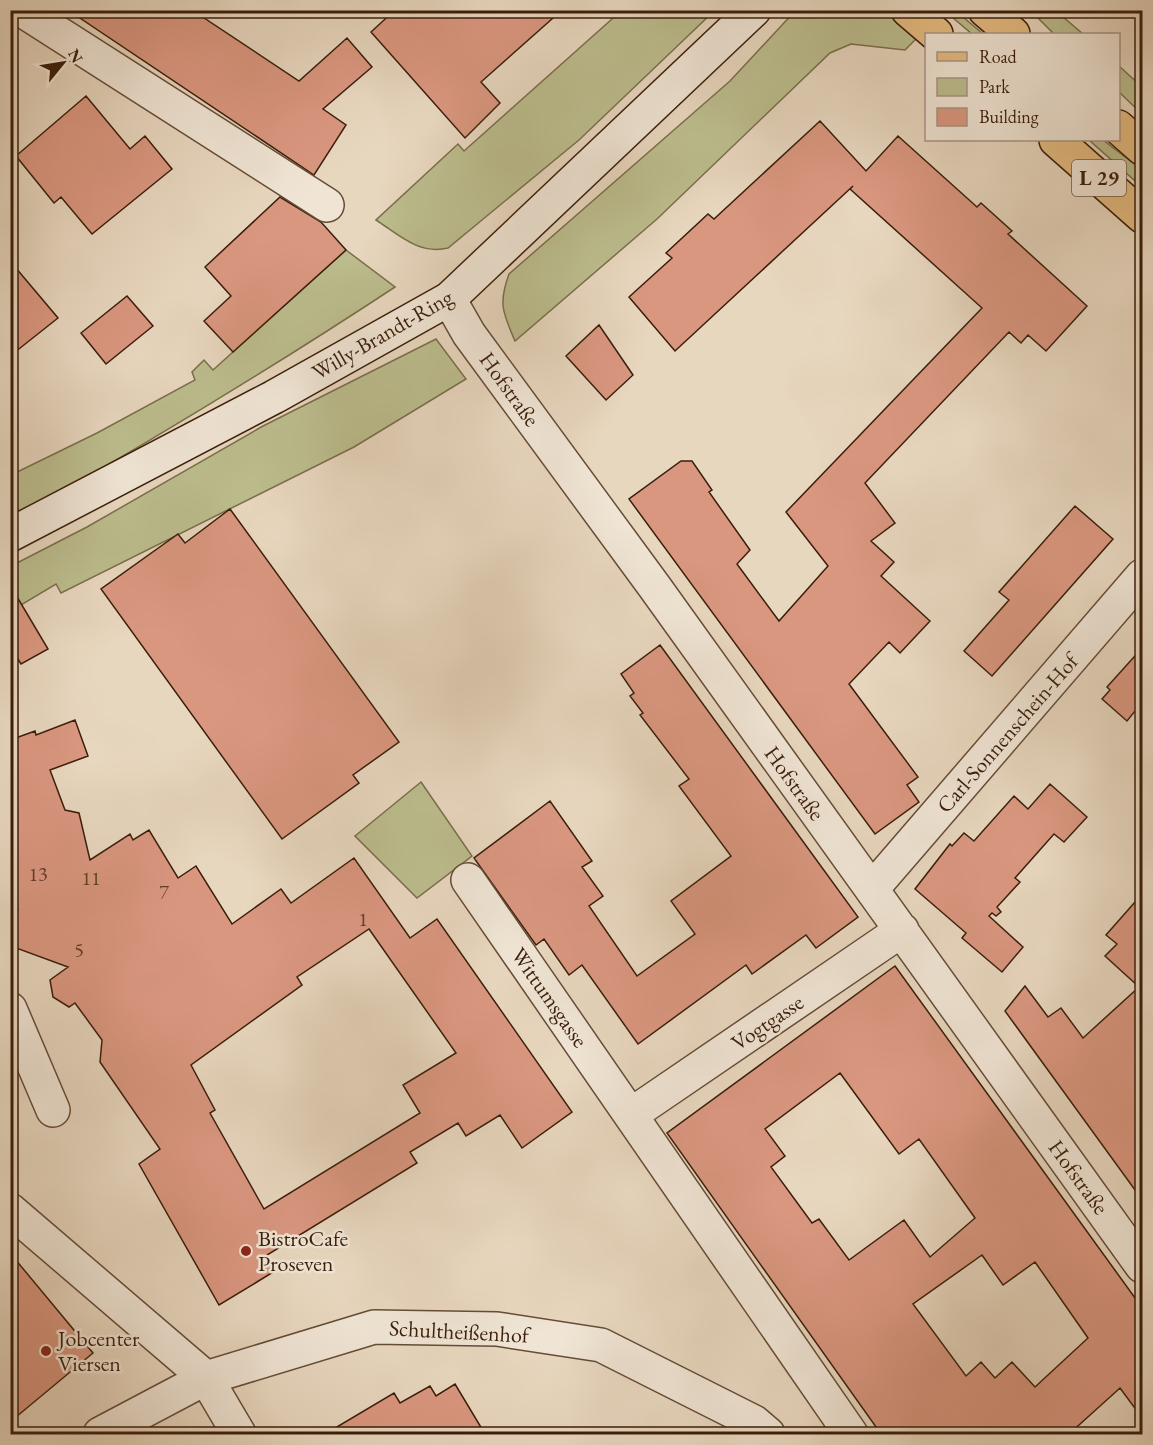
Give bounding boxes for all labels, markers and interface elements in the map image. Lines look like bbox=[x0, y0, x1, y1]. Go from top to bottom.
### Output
north arrow bbox=[33, 33, 93, 93]
legend bbox=[925, 33, 1120, 141]
text: N bbox=[63, 45, 88, 67]
text: Road bbox=[979, 45, 1018, 68]
text: Park bbox=[979, 75, 1010, 98]
text: Building bbox=[979, 105, 1039, 128]
road number: L 29 bbox=[1072, 160, 1126, 196]
street label: Willy-Brandt-Ring bbox=[306, 282, 458, 387]
street label: Hofstraße bbox=[473, 346, 547, 433]
street label: Carl-Sonnenschein-Hof bbox=[930, 645, 1087, 819]
street label: Hofstraße bbox=[758, 740, 832, 827]
house number: 13 bbox=[28, 861, 48, 887]
house number: 11 bbox=[81, 865, 101, 891]
house number: 7 bbox=[159, 879, 169, 905]
house number: 1 bbox=[358, 906, 368, 932]
house number: 5 bbox=[74, 937, 84, 963]
street label: Wittumsgasse bbox=[504, 942, 595, 1053]
street label: Vogtgasse bbox=[726, 987, 809, 1057]
street label: Hofstraße bbox=[1042, 1134, 1116, 1221]
place label: BistroCafe Proseven bbox=[258, 1224, 348, 1278]
marker: BistroCafe Proseven bbox=[239, 1244, 253, 1258]
street label: Schultheißenhof bbox=[388, 1313, 533, 1350]
place label: Jobcenter Viersen bbox=[56, 1324, 140, 1378]
marker: Jobcenter Viersen bbox=[39, 1344, 53, 1358]

